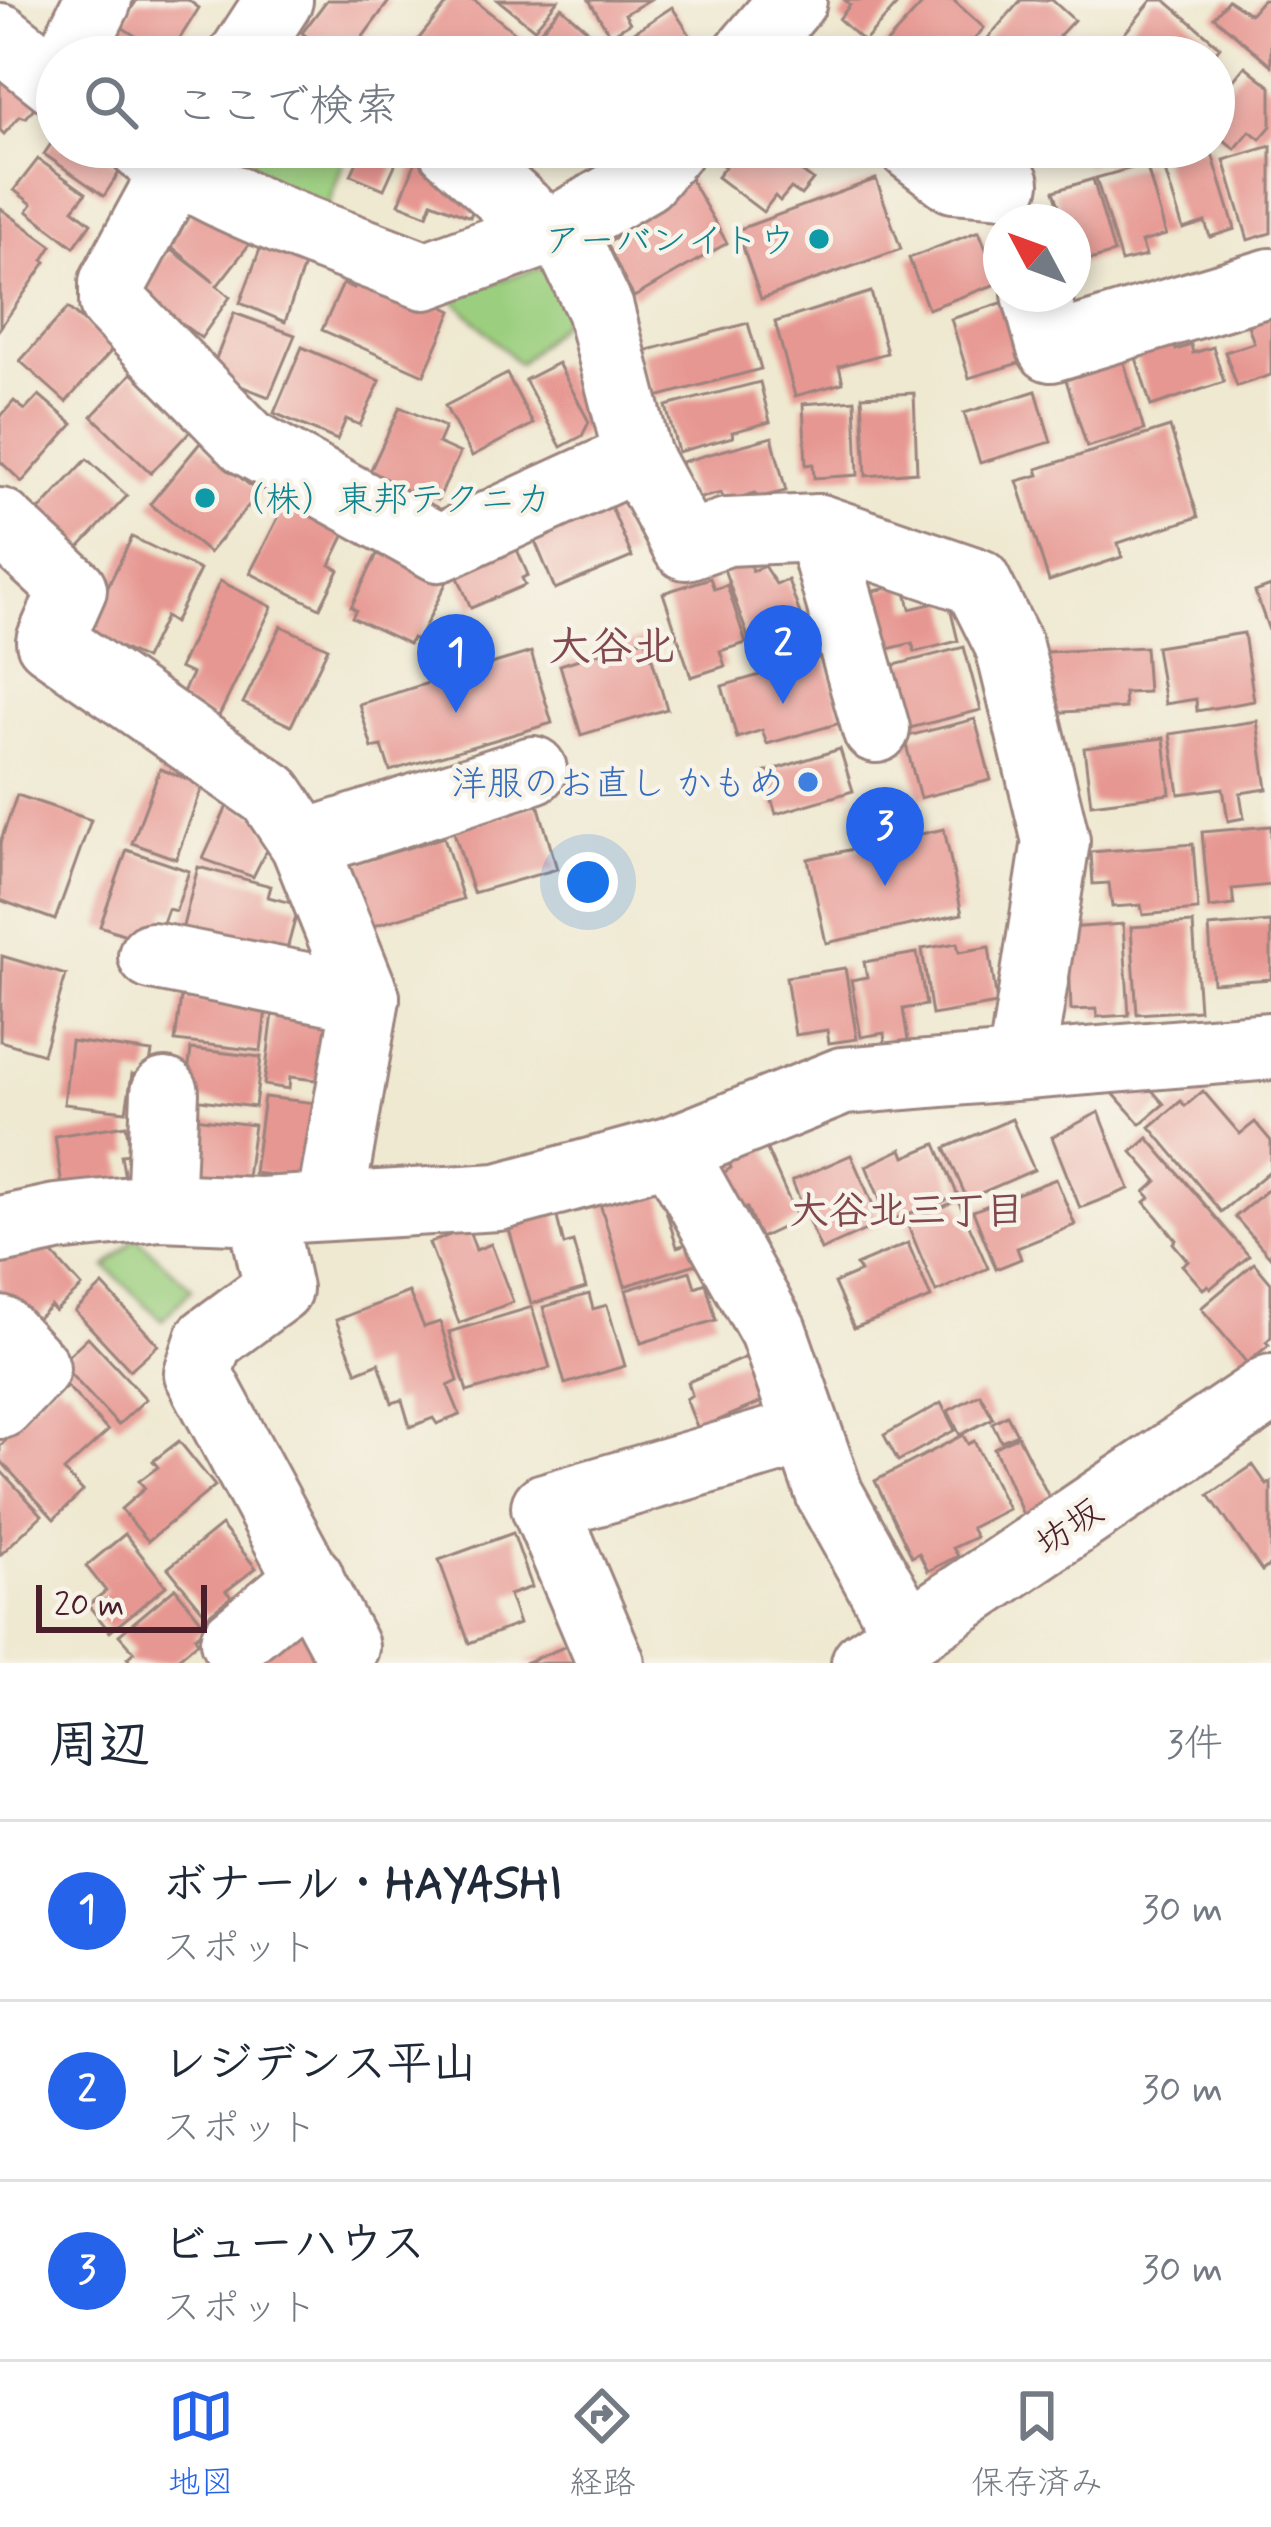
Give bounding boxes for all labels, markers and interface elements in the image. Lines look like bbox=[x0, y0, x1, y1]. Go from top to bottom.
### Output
search box bbox=[36, 36, 1235, 168]
icon: search bbox=[78, 69, 144, 135]
text: ここで検索 bbox=[174, 78, 399, 137]
north arrow bbox=[983, 204, 1091, 312]
place label: アーバンイトウ bbox=[544, 219, 795, 266]
marker: アーバンイトウ bbox=[806, 226, 832, 252]
place label: （株）東邦テクニカ bbox=[229, 478, 552, 525]
marker: （株）東邦テクニカ bbox=[192, 485, 218, 511]
pin: 2 bbox=[744, 605, 822, 704]
pin: 1 bbox=[417, 614, 495, 713]
district label: 大谷北 bbox=[549, 621, 675, 676]
place label: 洋服のお直し かもめ bbox=[451, 762, 784, 809]
marker: 洋服のお直し かもめ bbox=[795, 769, 821, 795]
pin: 3 bbox=[846, 787, 924, 886]
your location bbox=[558, 852, 618, 912]
district label: 大谷北三丁目 bbox=[790, 1187, 1024, 1238]
street label: 坊坂 bbox=[1027, 1489, 1113, 1569]
scale bar bbox=[36, 1579, 207, 1632]
text: 20 m bbox=[54, 1584, 124, 1628]
text: 周辺 bbox=[48, 1714, 150, 1780]
text: 3件 bbox=[1166, 1720, 1223, 1771]
text: ボナール・HAYASHI bbox=[162, 1856, 562, 1915]
text: 1 bbox=[78, 1885, 96, 1936]
text: 30 m bbox=[1141, 1885, 1223, 1936]
text: スポット bbox=[162, 1924, 318, 1975]
text: レジデンス平山 bbox=[162, 2036, 477, 2095]
text: 2 bbox=[77, 2065, 97, 2116]
text: 30 m bbox=[1141, 2065, 1223, 2116]
text: スポット bbox=[162, 2104, 318, 2155]
text: ビューハウス bbox=[162, 2216, 426, 2275]
text: 3 bbox=[78, 2245, 96, 2296]
text: 30 m bbox=[1141, 2245, 1223, 2296]
text: スポット bbox=[162, 2284, 318, 2335]
tab: 地図 bbox=[168, 2383, 234, 2506]
tab: 経路 bbox=[569, 2383, 635, 2506]
tab: 保存済み bbox=[971, 2383, 1103, 2506]

